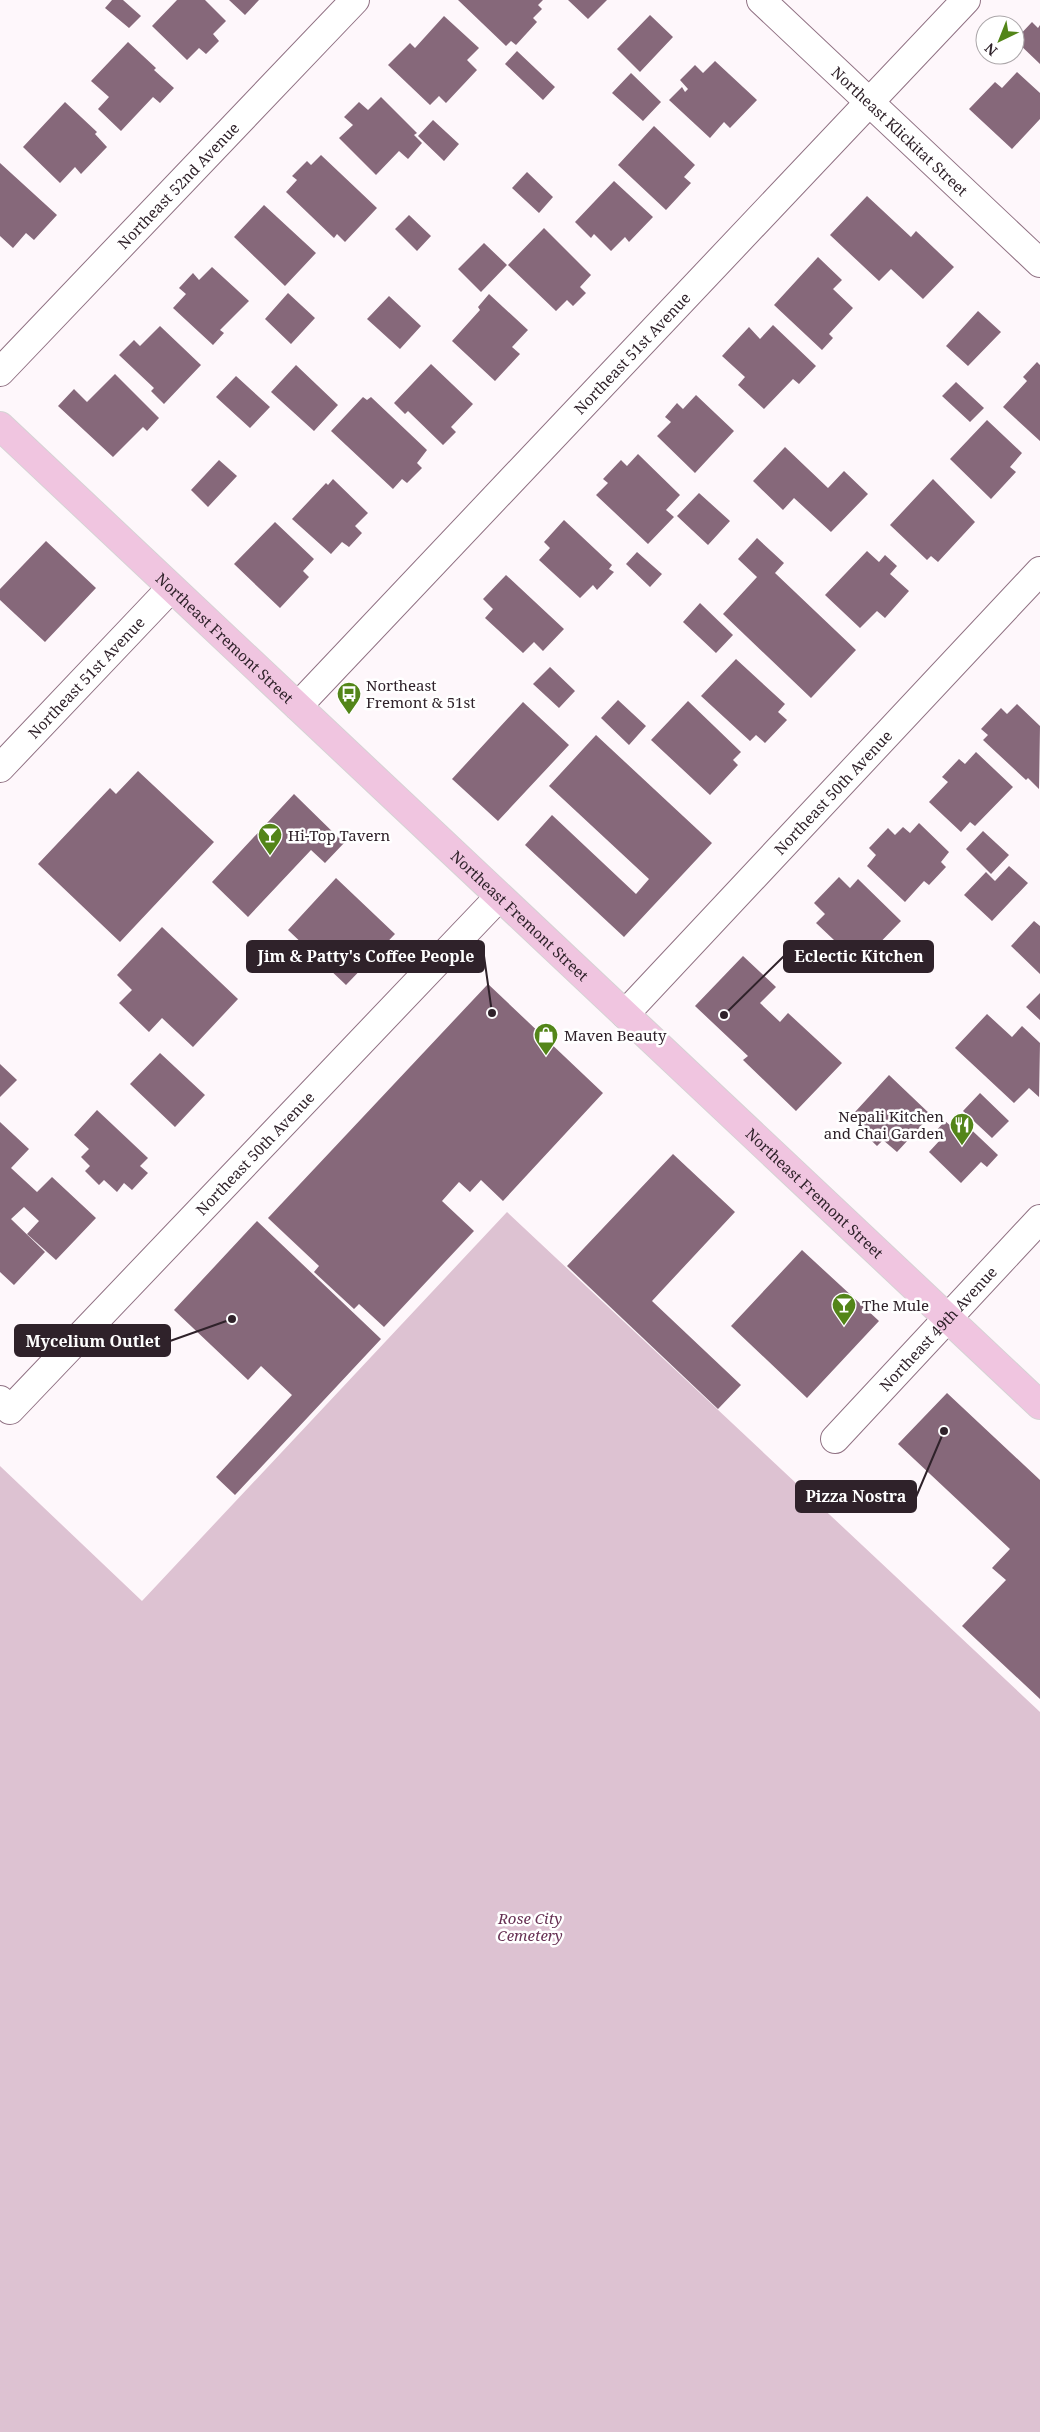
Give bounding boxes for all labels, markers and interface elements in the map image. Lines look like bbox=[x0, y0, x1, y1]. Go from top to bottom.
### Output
north arrow bbox=[975, 15, 1025, 65]
text: N bbox=[980, 39, 1001, 61]
street label: Northeast Klickitat Street bbox=[828, 62, 972, 200]
street label: Northeast 52nd Avenue bbox=[113, 118, 243, 253]
street label: Northeast 51st Avenue bbox=[569, 288, 695, 418]
street label: Northeast Fremont Street bbox=[152, 568, 298, 707]
street label: Northeast 51st Avenue bbox=[23, 612, 149, 743]
place label: Northeast Fremont & 51st bbox=[366, 675, 475, 712]
bus stop icon: Northeast Fremont & 51st bbox=[336, 681, 362, 715]
street label: Northeast 50th Avenue bbox=[770, 726, 896, 859]
bar icon: Hi-Top Tavern bbox=[257, 822, 283, 856]
place label: Hi-Top Tavern bbox=[288, 825, 391, 845]
street label: Northeast Fremont Street bbox=[447, 846, 593, 985]
callout: Jim & Patty's Coffee People bbox=[247, 941, 484, 972]
callout: Eclectic Kitchen bbox=[784, 941, 933, 972]
text: Jim & Patty's Coffee People bbox=[257, 945, 474, 967]
text: Eclectic Kitchen bbox=[794, 945, 924, 967]
shop icon: Maven Beauty bbox=[533, 1022, 559, 1056]
place label: Maven Beauty bbox=[564, 1025, 667, 1045]
street label: Northeast 50th Avenue bbox=[191, 1087, 319, 1219]
place label: Nepali Kitchen and Chai Garden bbox=[824, 1106, 944, 1143]
restaurant icon: Nepali Kitchen and Chai Garden bbox=[949, 1112, 975, 1146]
street label: Northeast Fremont Street bbox=[742, 1123, 888, 1263]
street label: Northeast 49th Avenue bbox=[875, 1262, 1001, 1395]
bar icon: The Mule bbox=[831, 1292, 857, 1326]
place label: The Mule bbox=[862, 1295, 929, 1315]
callout: Mycelium Outlet bbox=[15, 1325, 170, 1356]
text: Mycelium Outlet bbox=[26, 1330, 161, 1352]
callout: Pizza Nostra bbox=[796, 1481, 916, 1512]
text: Pizza Nostra bbox=[806, 1485, 907, 1507]
park label: Rose City Cemetery bbox=[497, 1908, 563, 1945]

